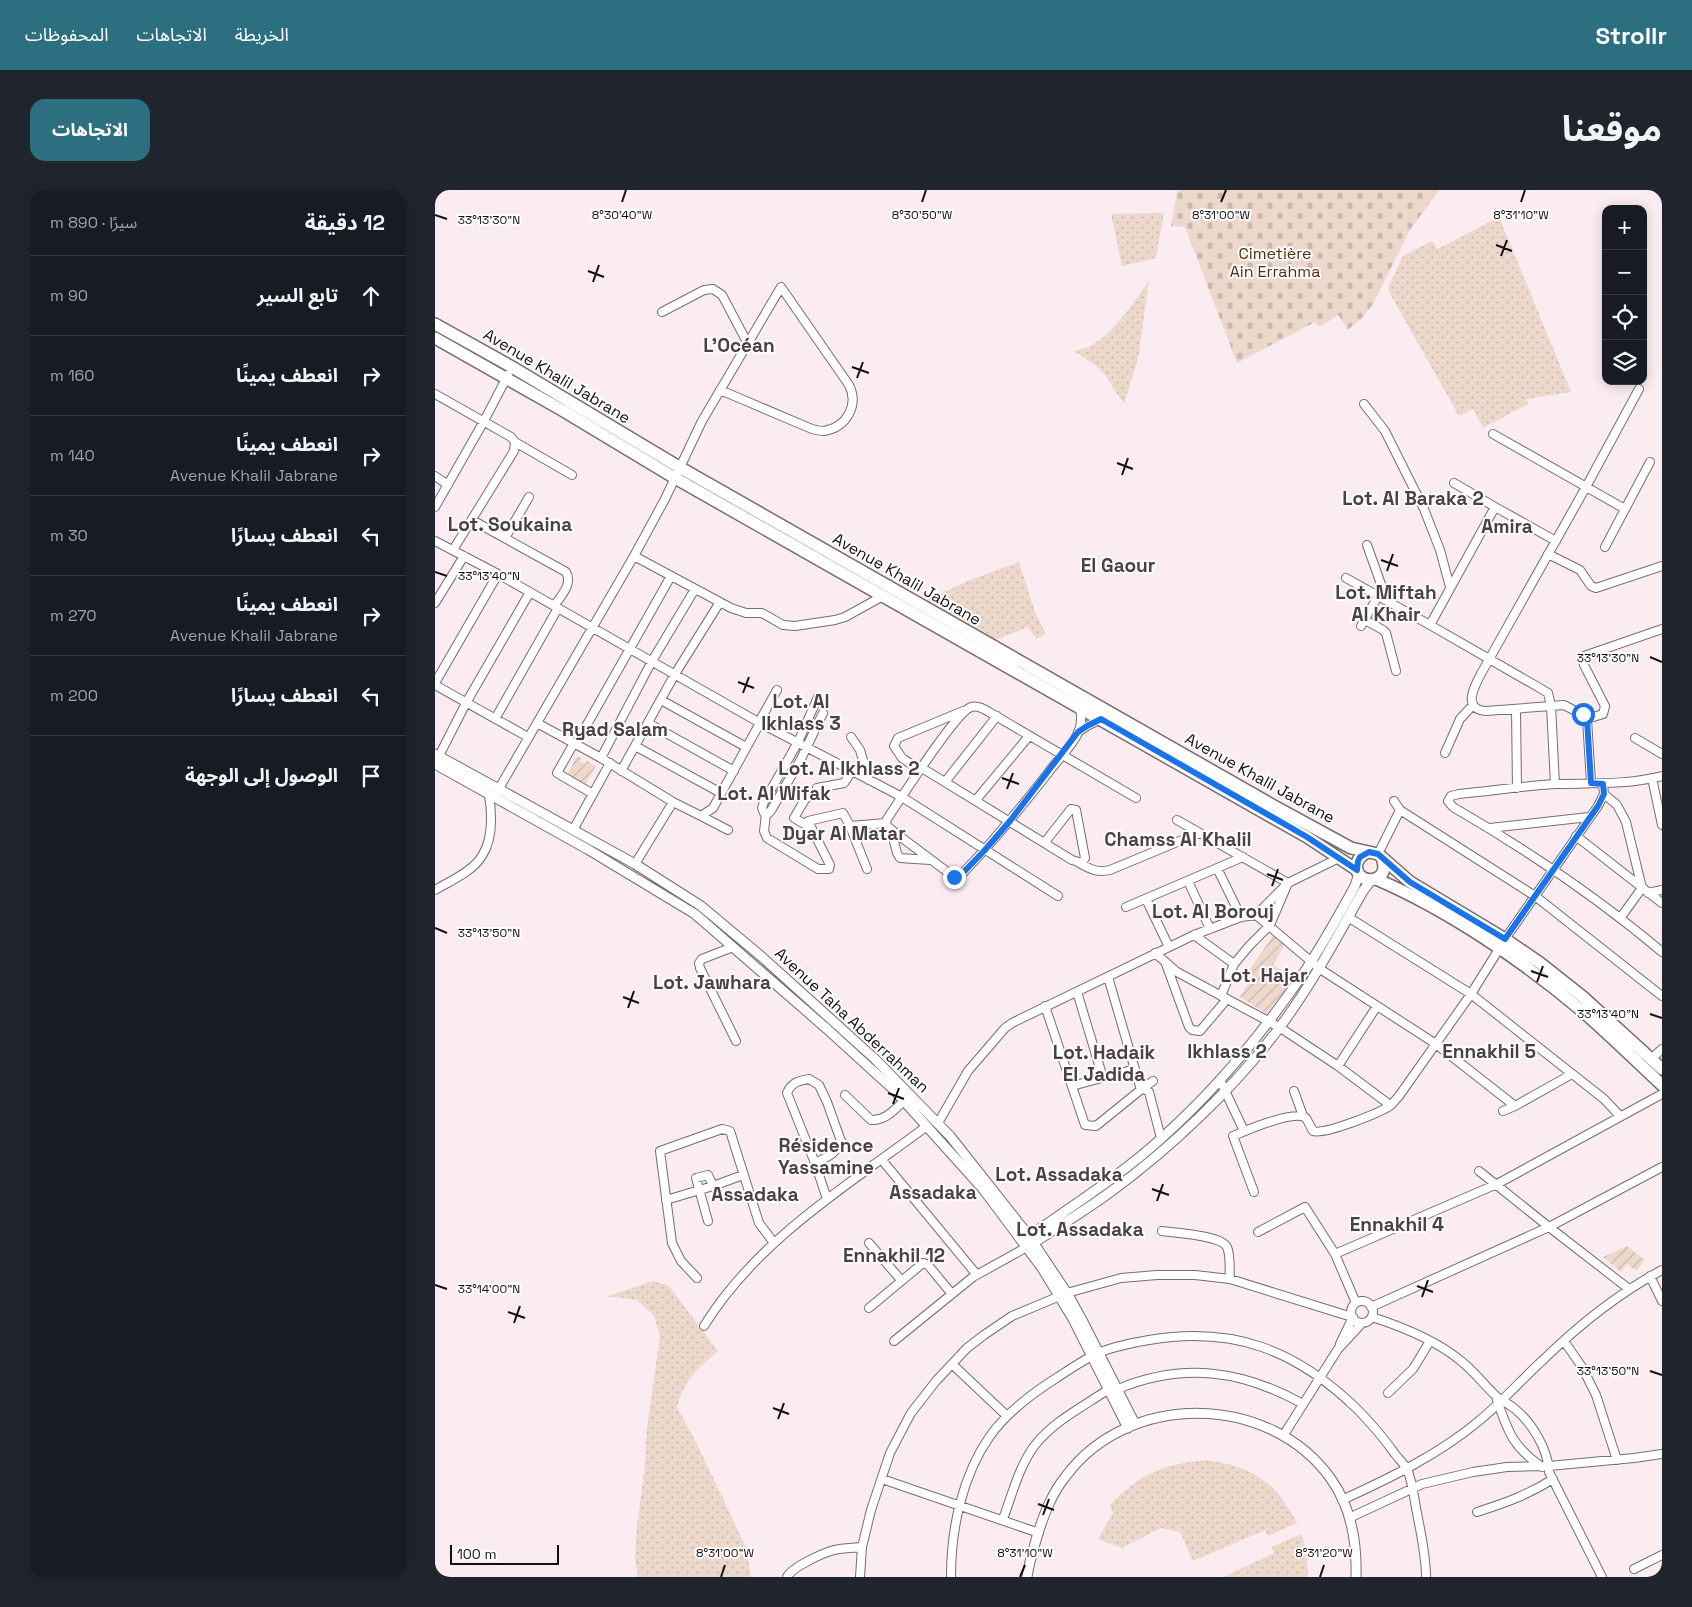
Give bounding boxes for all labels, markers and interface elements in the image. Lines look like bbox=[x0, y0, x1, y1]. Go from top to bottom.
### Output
text: Strollr bbox=[1595, 20, 1667, 51]
text: المحفوظات bbox=[25, 23, 109, 46]
text: الاتجاهات bbox=[137, 23, 207, 46]
text: الخريطة bbox=[235, 23, 289, 46]
button: الاتجاهات bbox=[30, 99, 150, 161]
text: موقعنا bbox=[1562, 107, 1662, 151]
map controls bbox=[1602, 205, 1647, 385]
button: + bbox=[1602, 205, 1647, 250]
text: 8°30'40"W bbox=[592, 207, 653, 223]
text: 8°30'50"W bbox=[892, 207, 953, 223]
text: 8°31'00"W bbox=[1192, 207, 1251, 223]
text: 8°31'10"W bbox=[1493, 207, 1549, 223]
text: 12 دقيقة bbox=[305, 209, 385, 236]
text: سيرًا · 890 m bbox=[50, 212, 137, 233]
text: 33°13'30"N bbox=[458, 212, 520, 228]
park label: Cimetière Ain Errahma bbox=[1230, 243, 1320, 282]
button: − bbox=[1602, 250, 1647, 295]
icon: ahead bbox=[357, 282, 385, 310]
text: تابع السير bbox=[257, 283, 338, 308]
text: 90 m bbox=[50, 285, 88, 306]
button: locate bbox=[1602, 295, 1647, 340]
street label: Avenue Khalil Jabrane bbox=[480, 324, 634, 428]
district label: L'Océan bbox=[703, 333, 775, 358]
button: layers bbox=[1602, 340, 1647, 385]
icon: right bbox=[357, 362, 385, 390]
text: انعطف يمينًا bbox=[236, 363, 338, 388]
text: 160 m bbox=[50, 365, 95, 386]
text: انعطف يمينًا bbox=[236, 432, 338, 457]
icon: right bbox=[357, 442, 385, 470]
text: 140 m bbox=[50, 445, 95, 466]
text: Avenue Khalil Jabrane bbox=[170, 465, 338, 486]
district label: Lot. Al Baraka 2 bbox=[1342, 486, 1484, 511]
district label: Lot. Soukaina bbox=[448, 512, 572, 537]
district label: Amira bbox=[1481, 514, 1533, 539]
icon: left bbox=[357, 522, 385, 550]
text: انعطف يسارًا bbox=[231, 523, 338, 548]
text: 30 m bbox=[50, 525, 88, 546]
street label: Avenue Khalil Jabrane bbox=[829, 528, 985, 630]
district label: El Gaour bbox=[1081, 553, 1155, 578]
text: 33°13'40"N bbox=[458, 568, 520, 584]
district label: Lot. Miftah Al Khair bbox=[1335, 580, 1437, 627]
text: انعطف يمينًا bbox=[236, 592, 338, 617]
icon: right bbox=[357, 602, 385, 630]
text: 270 m bbox=[50, 605, 97, 626]
text: Avenue Khalil Jabrane bbox=[170, 625, 338, 646]
text: 33°13'30"N bbox=[1577, 650, 1639, 666]
icon: left bbox=[357, 682, 385, 710]
text: انعطف يسارًا bbox=[231, 683, 338, 708]
text: 200 m bbox=[50, 685, 98, 706]
district label: Lot. Al Ikhlass 3 bbox=[761, 689, 841, 736]
route start bbox=[1572, 703, 1595, 726]
district label: Ryad Salam bbox=[562, 717, 668, 742]
street label: Avenue Khalil Jabrane bbox=[1181, 728, 1339, 828]
district label: Lot. Al Ikhlass 2 bbox=[778, 756, 920, 781]
icon: arrive bbox=[357, 762, 385, 790]
text: الوصول إلى الوجهة bbox=[185, 763, 338, 788]
district label: Lot. Al Wifak bbox=[717, 781, 831, 806]
district label: Dyar Al Matar bbox=[782, 821, 906, 846]
district label: Chamss Al Khalil bbox=[1104, 827, 1252, 852]
route end bbox=[943, 866, 966, 889]
district label: Lot. Al Borouj bbox=[1152, 899, 1274, 924]
text: 33°13'50"N bbox=[458, 925, 520, 941]
street label: Avenue Taha Abderrahman bbox=[770, 943, 934, 1097]
district label: Lot. Hajar bbox=[1220, 963, 1308, 988]
district label: Lot. Jawhara bbox=[653, 970, 771, 995]
text: 33°13'40"N bbox=[1577, 1006, 1639, 1022]
district label: Ikhlass 2 bbox=[1187, 1039, 1267, 1064]
district label: Ennakhil 5 bbox=[1442, 1039, 1536, 1064]
district label: Lot. Hadaik El Jadida bbox=[1053, 1040, 1155, 1087]
district label: Résidence Yassamine bbox=[778, 1133, 874, 1180]
district label: Lot. Assadaka bbox=[995, 1162, 1123, 1187]
district label: Assadaka bbox=[889, 1180, 977, 1205]
district label: Assadaka bbox=[711, 1182, 799, 1207]
district label: Ennakhil 4 bbox=[1350, 1212, 1444, 1237]
district label: Lot. Assadaka bbox=[1016, 1217, 1144, 1242]
district label: Ennakhil 12 bbox=[843, 1243, 945, 1268]
text: 33°14'00"N bbox=[458, 1281, 520, 1297]
text: 33°13'50"N bbox=[1577, 1363, 1639, 1379]
scale bar bbox=[450, 1542, 559, 1565]
text: 100 m bbox=[457, 1545, 496, 1563]
text: 8°31'00"W bbox=[696, 1545, 755, 1561]
text: 8°31'10"W bbox=[997, 1545, 1053, 1561]
text: 8°31'20"W bbox=[1295, 1545, 1353, 1561]

